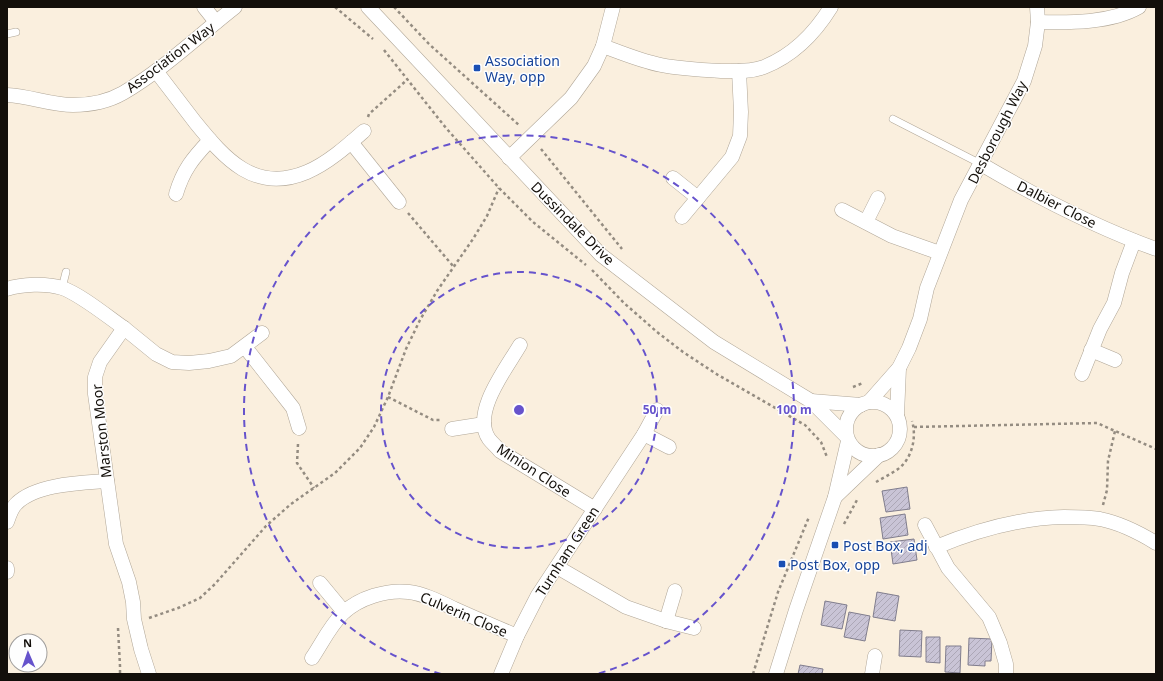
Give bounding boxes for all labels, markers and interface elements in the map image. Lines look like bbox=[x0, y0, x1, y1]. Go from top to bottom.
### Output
street label: Association Way bbox=[122, 17, 219, 97]
place label: Association Way, opp bbox=[485, 51, 560, 86]
marker: Association Way, opp bbox=[472, 63, 482, 73]
street label: Desborough Way bbox=[963, 77, 1032, 187]
street label: Dalbier Close bbox=[1014, 176, 1100, 232]
street label: Dussindale Drive bbox=[527, 177, 619, 269]
street label: Marston Moor bbox=[87, 383, 115, 479]
text: 50 m bbox=[643, 401, 671, 418]
text: 100 m bbox=[776, 401, 812, 418]
centre of rings bbox=[512, 403, 526, 417]
street label: Minion Close bbox=[493, 439, 575, 501]
street label: Turnham Green bbox=[531, 502, 603, 600]
place label: Post Box, adj bbox=[843, 536, 928, 555]
marker: Post Box, adj bbox=[830, 540, 840, 550]
place label: Post Box, opp bbox=[790, 555, 880, 574]
marker: Post Box, opp bbox=[777, 559, 787, 569]
street label: Culverin Close bbox=[417, 587, 511, 641]
north arrow bbox=[8, 633, 48, 673]
text: N bbox=[23, 635, 32, 650]

